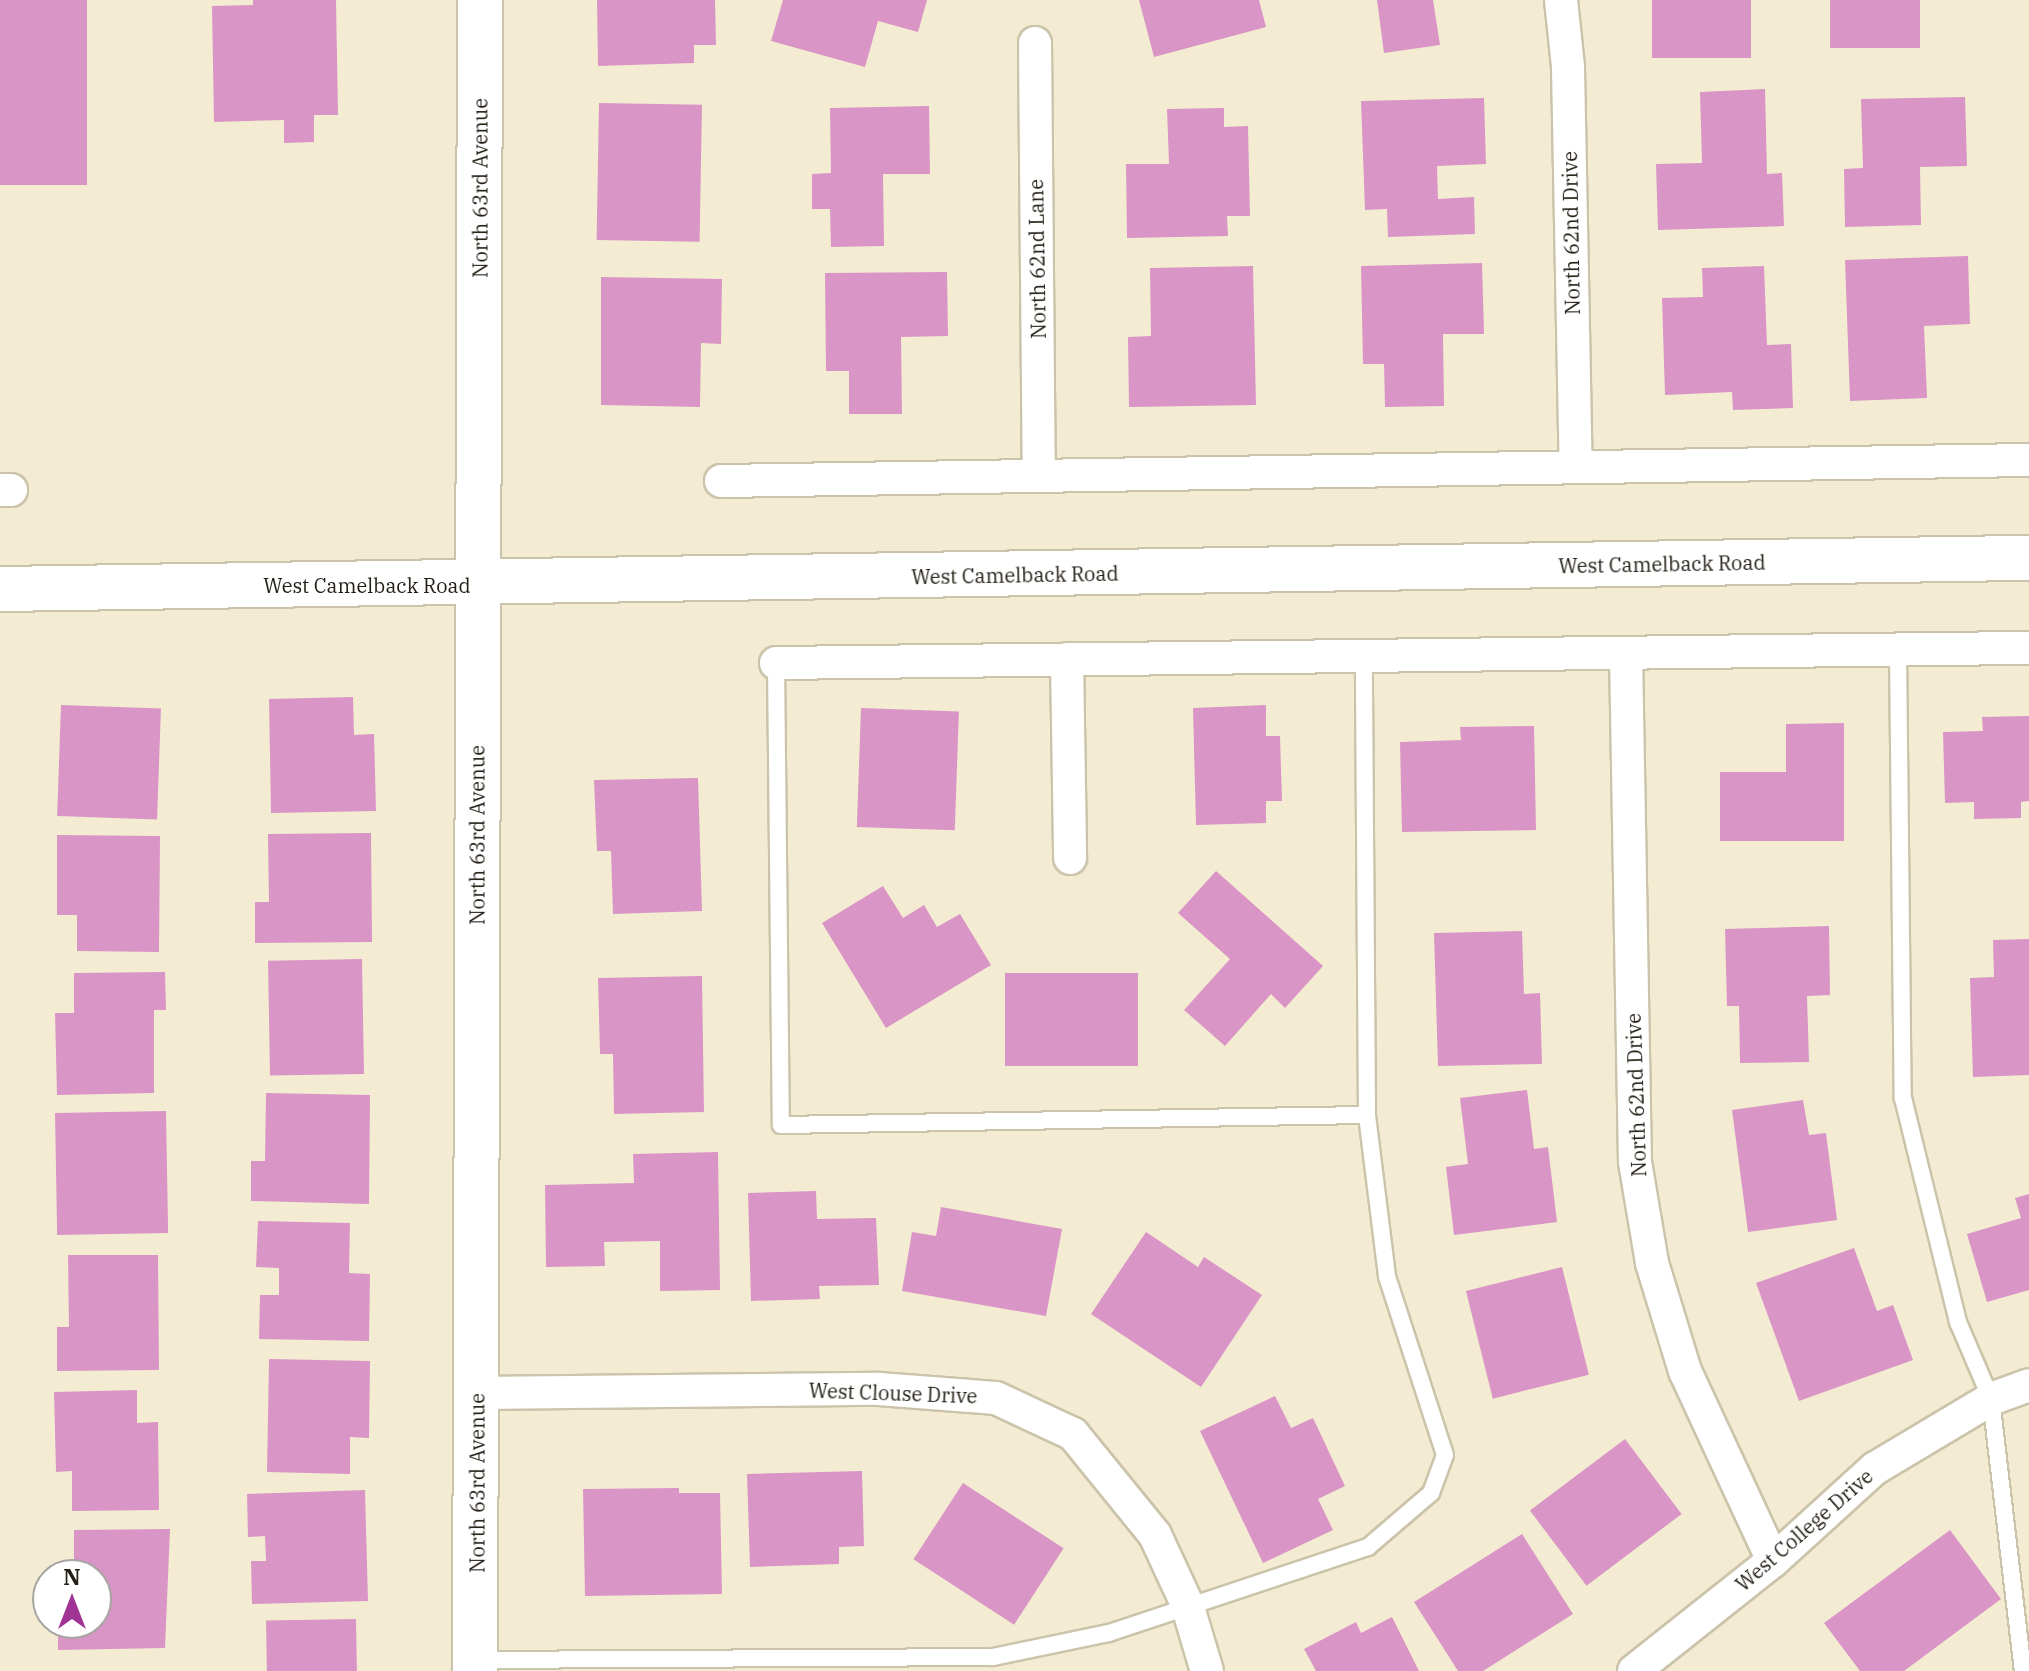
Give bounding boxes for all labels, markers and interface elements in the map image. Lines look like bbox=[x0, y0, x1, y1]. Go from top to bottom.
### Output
street label: North 63rd Avenue bbox=[468, 98, 492, 278]
street label: North 62nd Drive bbox=[1558, 151, 1584, 315]
street label: North 62nd Lane bbox=[1024, 179, 1050, 339]
street label: West Camelback Road bbox=[1558, 550, 1766, 578]
street label: West Camelback Road bbox=[911, 561, 1119, 589]
street label: West Camelback Road bbox=[263, 573, 471, 597]
street label: North 63rd Avenue bbox=[465, 745, 489, 925]
street label: North 62nd Drive bbox=[1621, 1013, 1651, 1177]
street label: West Clouse Drive bbox=[808, 1378, 978, 1408]
street label: North 63rd Avenue bbox=[465, 1393, 489, 1573]
street label: West College Drive bbox=[1731, 1464, 1877, 1596]
north arrow bbox=[32, 1559, 112, 1639]
text: N bbox=[63, 1562, 81, 1591]

